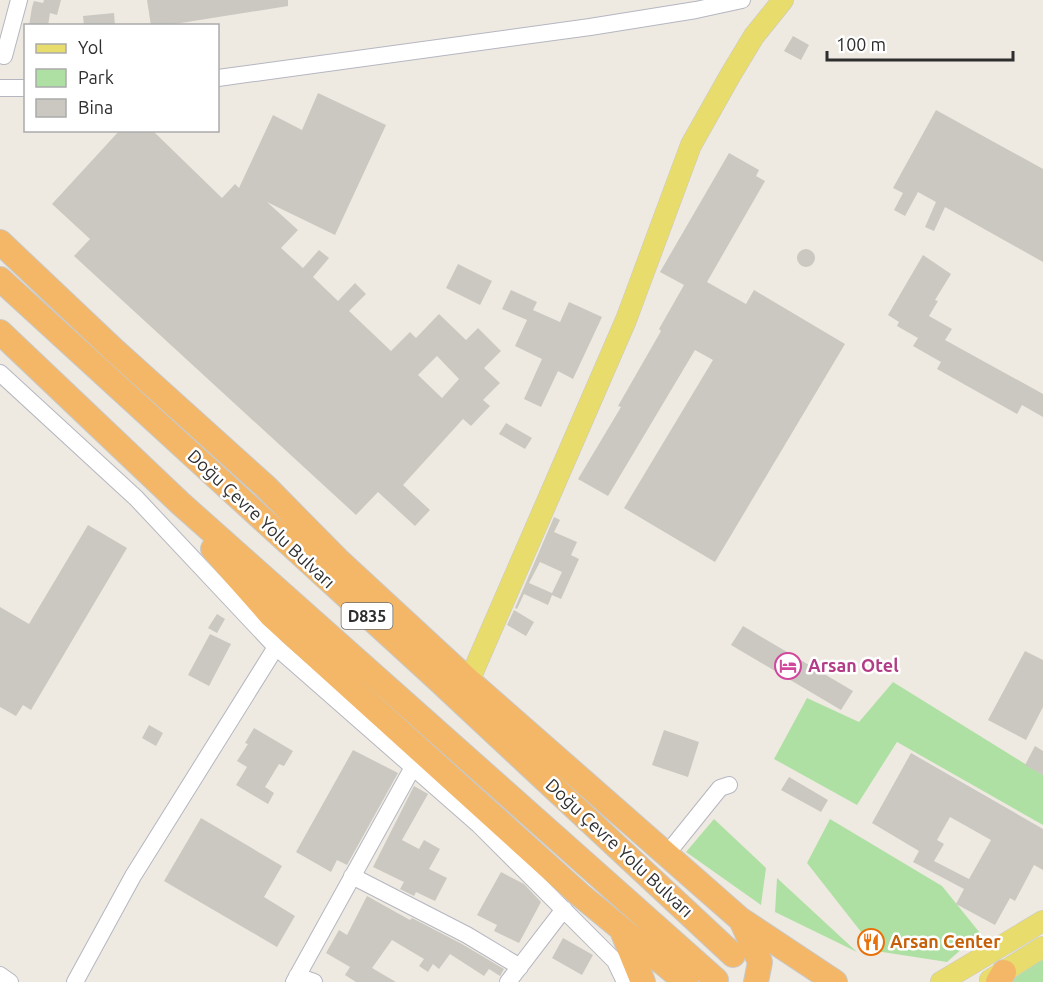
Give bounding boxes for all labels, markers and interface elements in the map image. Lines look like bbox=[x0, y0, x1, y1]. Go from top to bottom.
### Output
legend bbox=[24, 24, 219, 132]
scale bar bbox=[827, 24, 1013, 62]
text: 100 m bbox=[836, 34, 886, 54]
text: Yol bbox=[78, 37, 103, 57]
text: Park bbox=[78, 67, 114, 87]
text: Bina bbox=[78, 97, 113, 117]
street label: Doğu Çevre Yolu Bulvarı bbox=[184, 445, 339, 592]
road number: D835 bbox=[342, 603, 392, 629]
hotel icon: Arsan Otel bbox=[773, 651, 803, 681]
place label: Arsan Otel bbox=[808, 655, 899, 675]
street label: Doğu Çevre Yolu Bulvarı bbox=[542, 774, 697, 921]
restaurant icon: Arsan Center bbox=[856, 927, 886, 957]
place label: Arsan Center bbox=[890, 931, 1001, 951]

